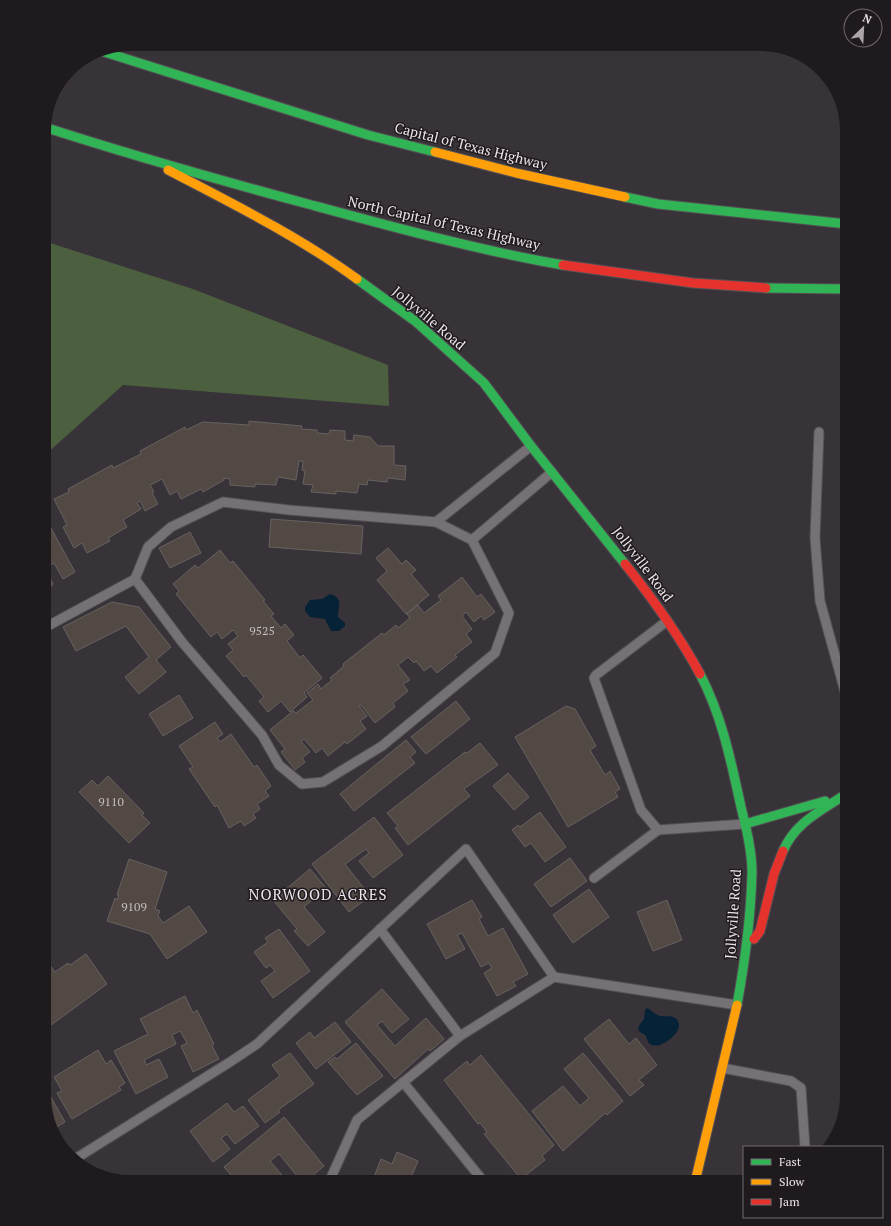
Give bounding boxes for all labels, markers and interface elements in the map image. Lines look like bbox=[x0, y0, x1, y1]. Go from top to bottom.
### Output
north arrow bbox=[843, 8, 883, 48]
text: N bbox=[860, 11, 874, 27]
street label: Capital of Texas Highway bbox=[393, 117, 550, 174]
street label: North Capital of Texas Highway bbox=[346, 191, 543, 254]
street label: Jollyville Road bbox=[389, 281, 470, 354]
street label: Jollyville Road bbox=[609, 522, 678, 605]
house number: 9525 bbox=[249, 623, 275, 638]
house number: 9110 bbox=[98, 794, 124, 809]
street label: Jollyville Road bbox=[720, 868, 745, 959]
district label: NORWOOD ACRES bbox=[249, 884, 387, 904]
house number: 9109 bbox=[121, 899, 147, 914]
legend bbox=[743, 1146, 883, 1218]
text: Fast bbox=[779, 1154, 802, 1169]
text: Slow bbox=[779, 1174, 805, 1189]
text: Jam bbox=[779, 1194, 800, 1209]

